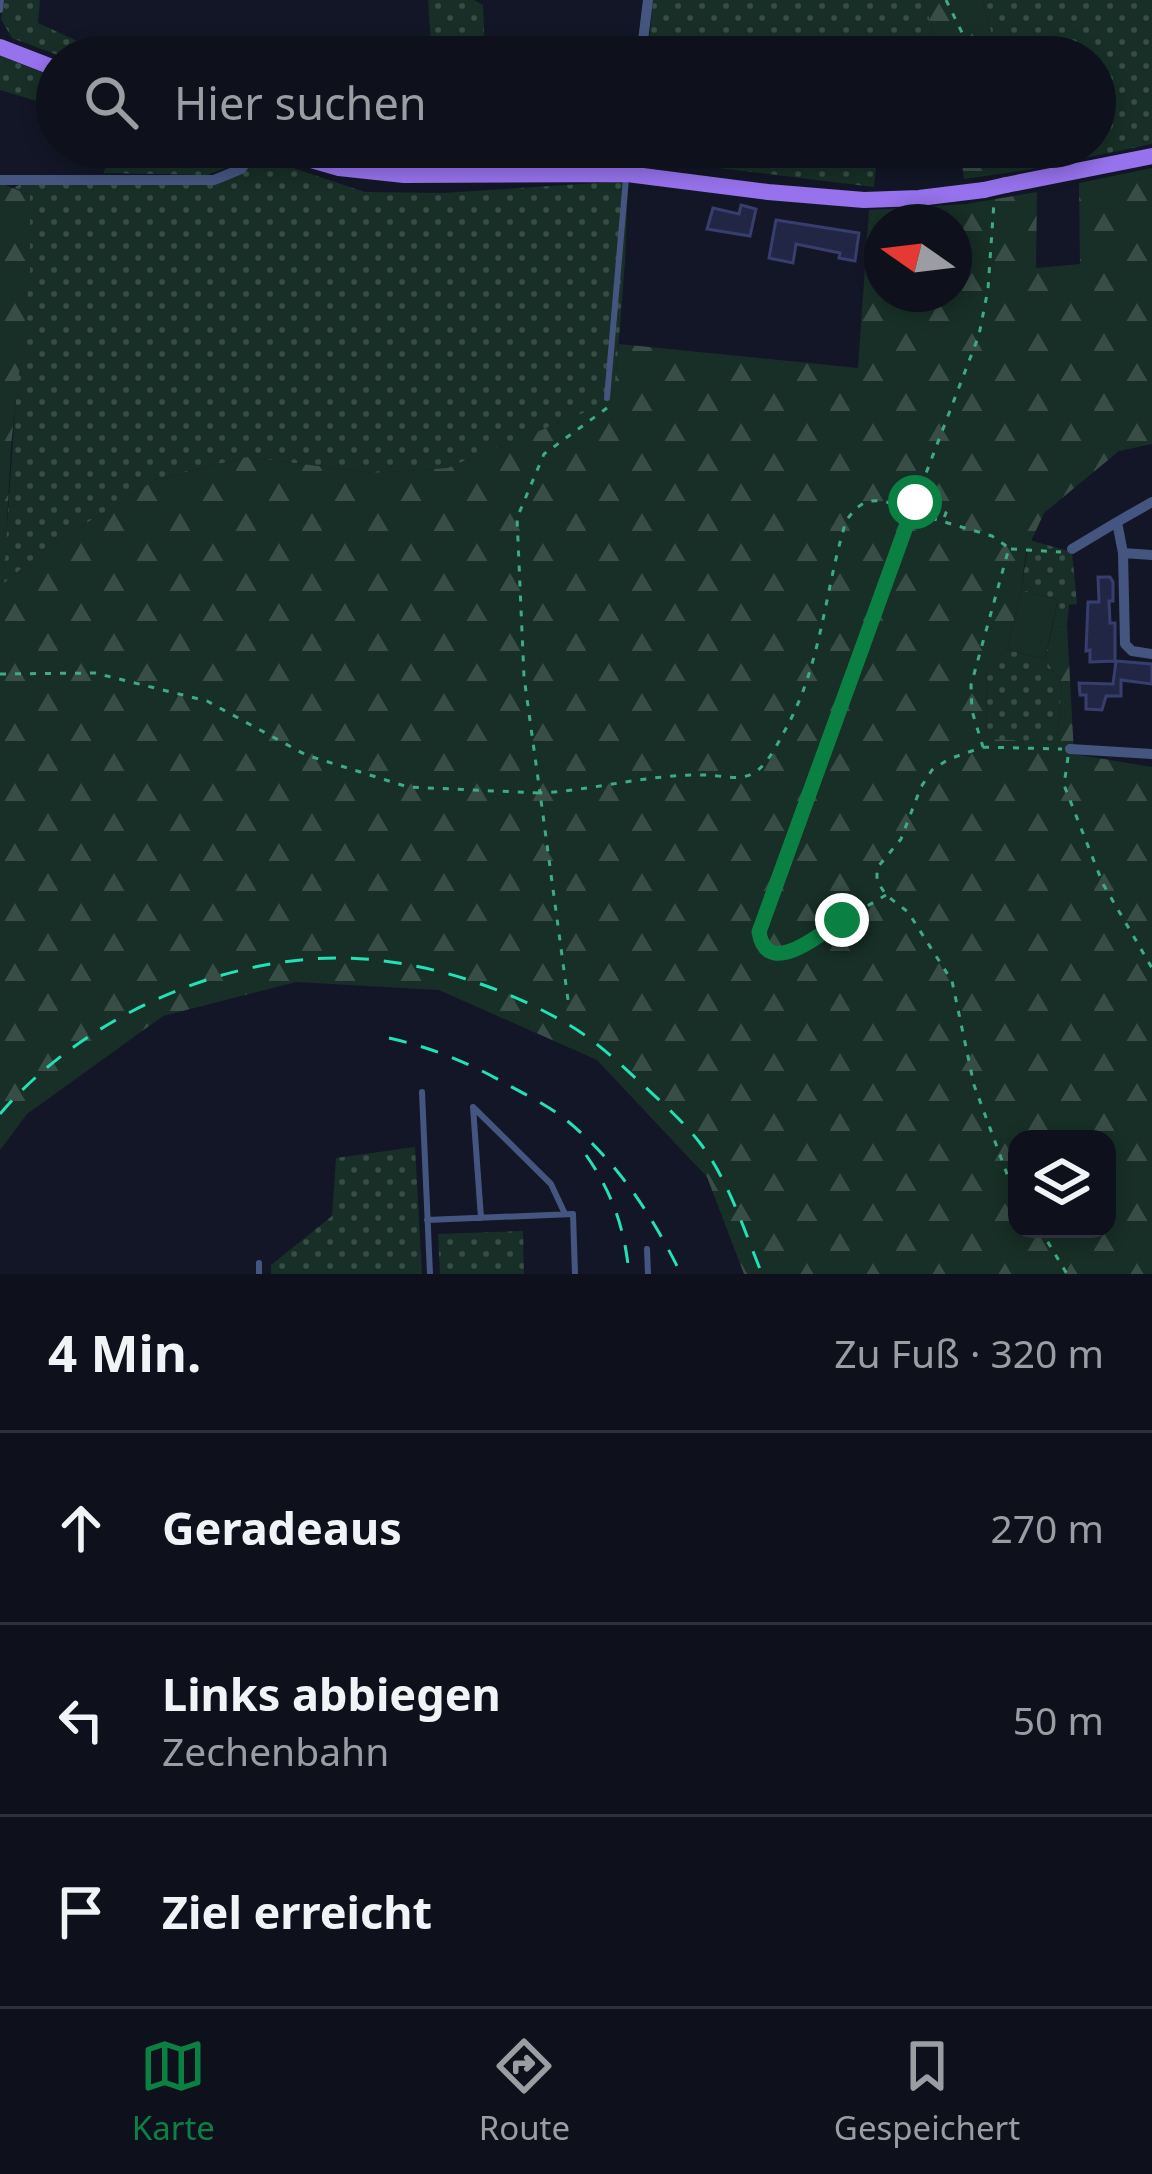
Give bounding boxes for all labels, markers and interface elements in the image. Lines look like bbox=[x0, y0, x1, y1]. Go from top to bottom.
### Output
search box bbox=[36, 36, 1116, 168]
icon: search bbox=[78, 69, 144, 135]
text: Hier suchen bbox=[174, 72, 427, 133]
north arrow bbox=[864, 204, 972, 312]
route start bbox=[888, 475, 942, 529]
route end bbox=[815, 893, 869, 947]
map controls bbox=[1008, 1130, 1116, 1238]
button: layers bbox=[1008, 1130, 1116, 1238]
text: 4 Min. bbox=[48, 1317, 201, 1387]
text: Zu Fuß · 320 m bbox=[834, 1326, 1104, 1379]
icon: ahead bbox=[48, 1495, 114, 1561]
text: Geradeaus bbox=[162, 1497, 402, 1558]
text: 270 m bbox=[990, 1501, 1104, 1554]
text: Links abbiegen bbox=[162, 1663, 501, 1724]
icon: left bbox=[48, 1687, 114, 1753]
text: 50 m bbox=[1013, 1693, 1104, 1746]
text: Zechenbahn bbox=[162, 1724, 389, 1777]
icon: arrive bbox=[48, 1879, 114, 1945]
text: Ziel erreicht bbox=[162, 1881, 432, 1942]
tab: Karte bbox=[132, 2033, 215, 2150]
tab: Route bbox=[479, 2033, 570, 2150]
tab: Gespeichert bbox=[834, 2033, 1020, 2150]

